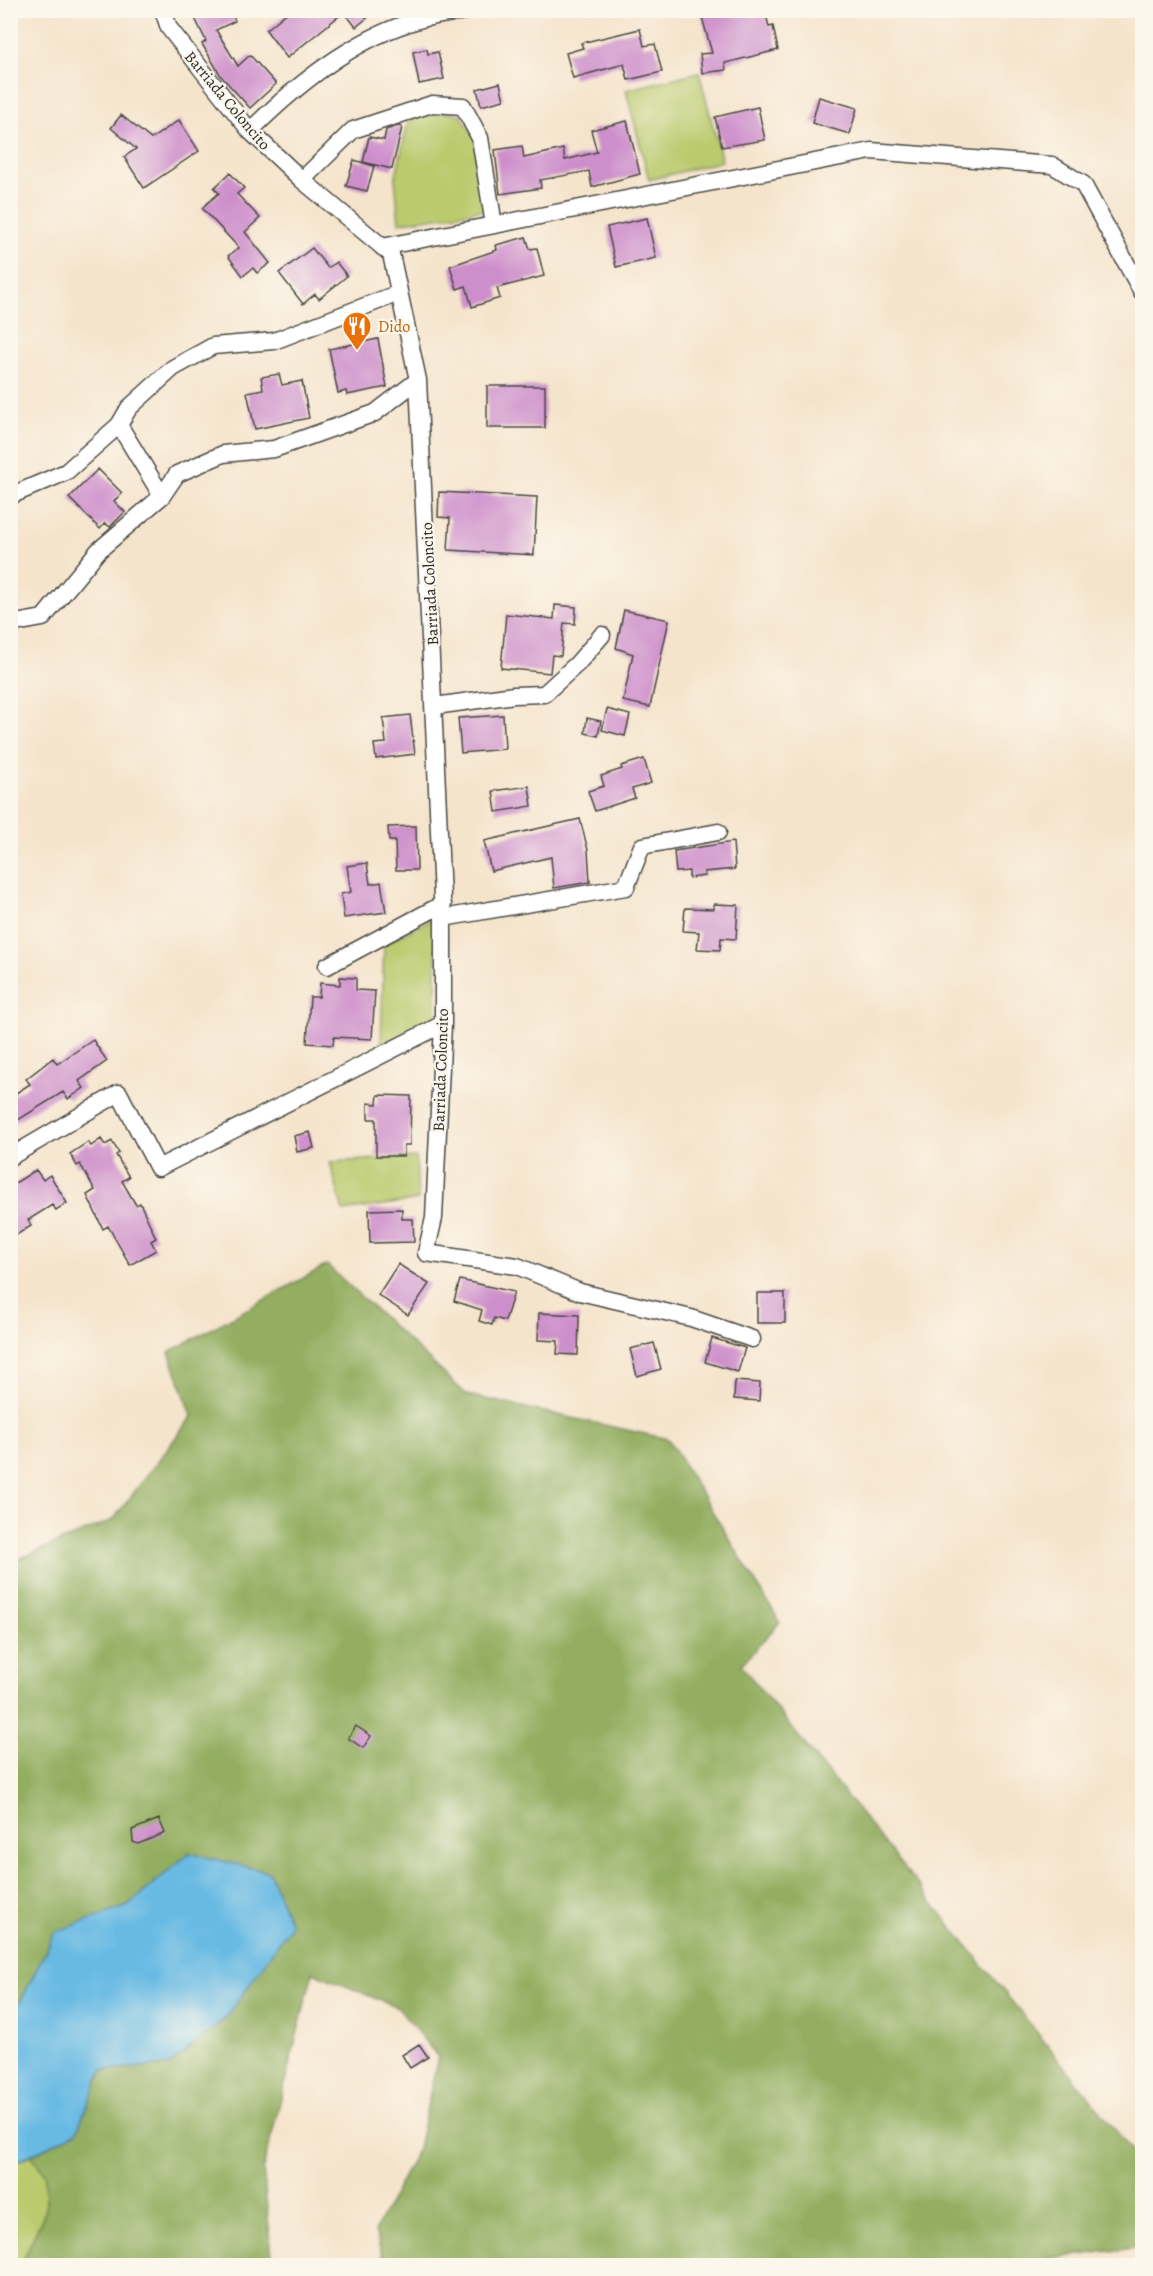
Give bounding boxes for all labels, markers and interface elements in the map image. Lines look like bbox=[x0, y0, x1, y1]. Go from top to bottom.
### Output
street label: Barriada Coloncito bbox=[179, 46, 275, 155]
restaurant icon: Dido bbox=[341, 310, 373, 352]
place label: Dido bbox=[378, 316, 410, 338]
street label: Barriada Coloncito bbox=[416, 522, 444, 646]
street label: Barriada Coloncito bbox=[428, 1008, 454, 1132]

